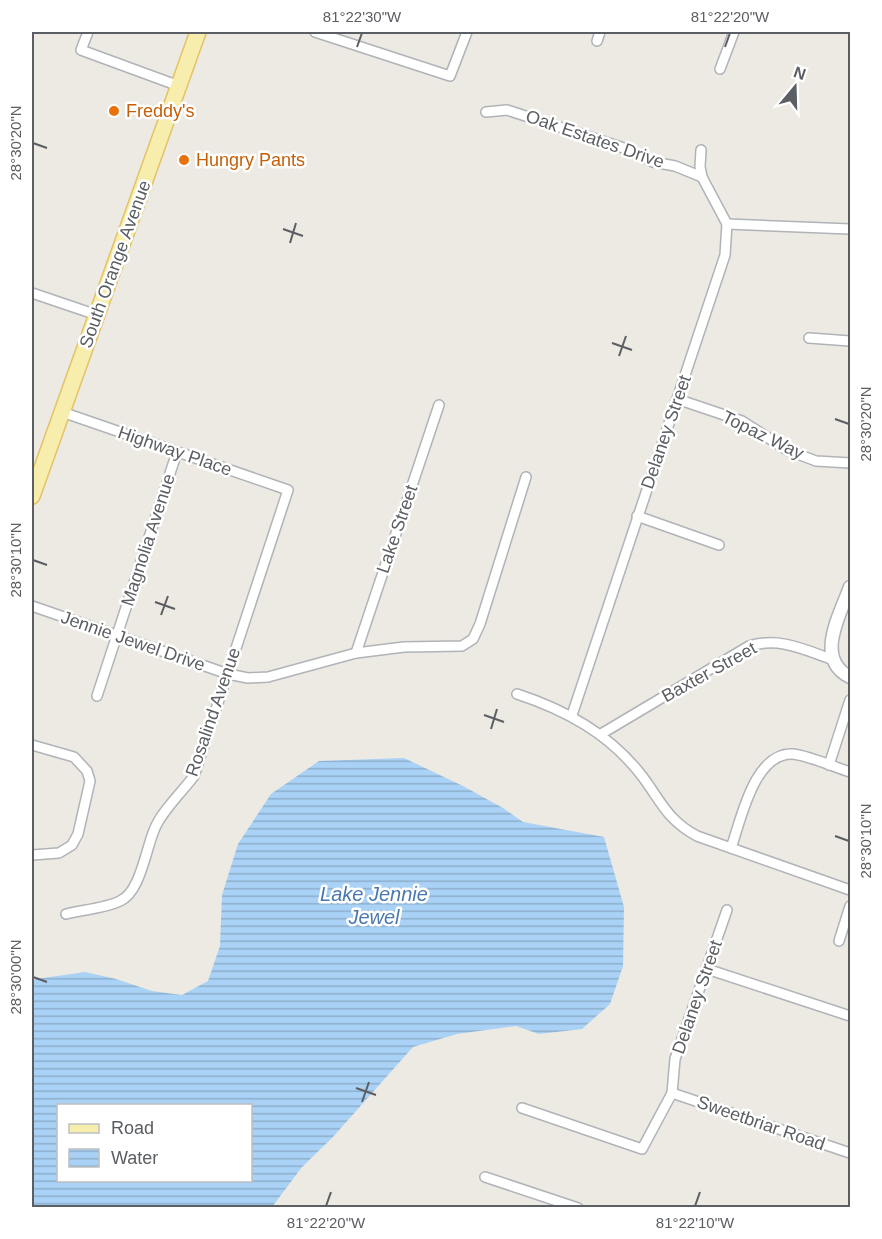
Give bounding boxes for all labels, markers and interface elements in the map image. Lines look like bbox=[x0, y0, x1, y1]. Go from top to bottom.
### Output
text: 81°22'30"W bbox=[323, 8, 402, 25]
text: 81°22'20"W bbox=[691, 8, 770, 25]
north arrow bbox=[765, 57, 825, 117]
text: N bbox=[791, 63, 808, 83]
place label: Freddy's bbox=[126, 101, 194, 121]
marker: Freddy's bbox=[107, 104, 121, 118]
text: 28°30'20"N bbox=[7, 105, 24, 181]
street label: Oak Estates Drive bbox=[523, 106, 667, 172]
place label: Hungry Pants bbox=[196, 150, 305, 170]
marker: Hungry Pants bbox=[177, 153, 191, 167]
street label: South Orange Avenue bbox=[75, 178, 155, 350]
street label: Delaney Street bbox=[637, 372, 695, 492]
text: 28°30'20"N bbox=[857, 386, 874, 462]
street label: Topaz Way bbox=[719, 407, 807, 463]
street label: Highway Place bbox=[115, 422, 235, 480]
street label: Magnolia Avenue bbox=[117, 471, 179, 609]
street label: Lake Street bbox=[373, 482, 421, 576]
text: 28°30'10"N bbox=[7, 522, 24, 598]
street label: Jennie Jewel Drive bbox=[58, 607, 208, 675]
street label: Baxter Street bbox=[658, 638, 760, 706]
street label: Rosalind Avenue bbox=[182, 645, 244, 779]
text: 28°30'10"N bbox=[857, 803, 874, 879]
water label: Lake Jennie Jewel bbox=[320, 883, 428, 928]
street label: Delaney Street bbox=[668, 937, 726, 1057]
text: 28°30'00"N bbox=[7, 939, 24, 1015]
street label: Sweetbriar Road bbox=[694, 1092, 828, 1154]
legend bbox=[57, 1104, 252, 1182]
text: Road bbox=[111, 1118, 154, 1138]
text: Water bbox=[111, 1148, 158, 1168]
text: 81°22'20"W bbox=[287, 1214, 366, 1231]
text: 81°22'10"W bbox=[656, 1214, 735, 1231]

